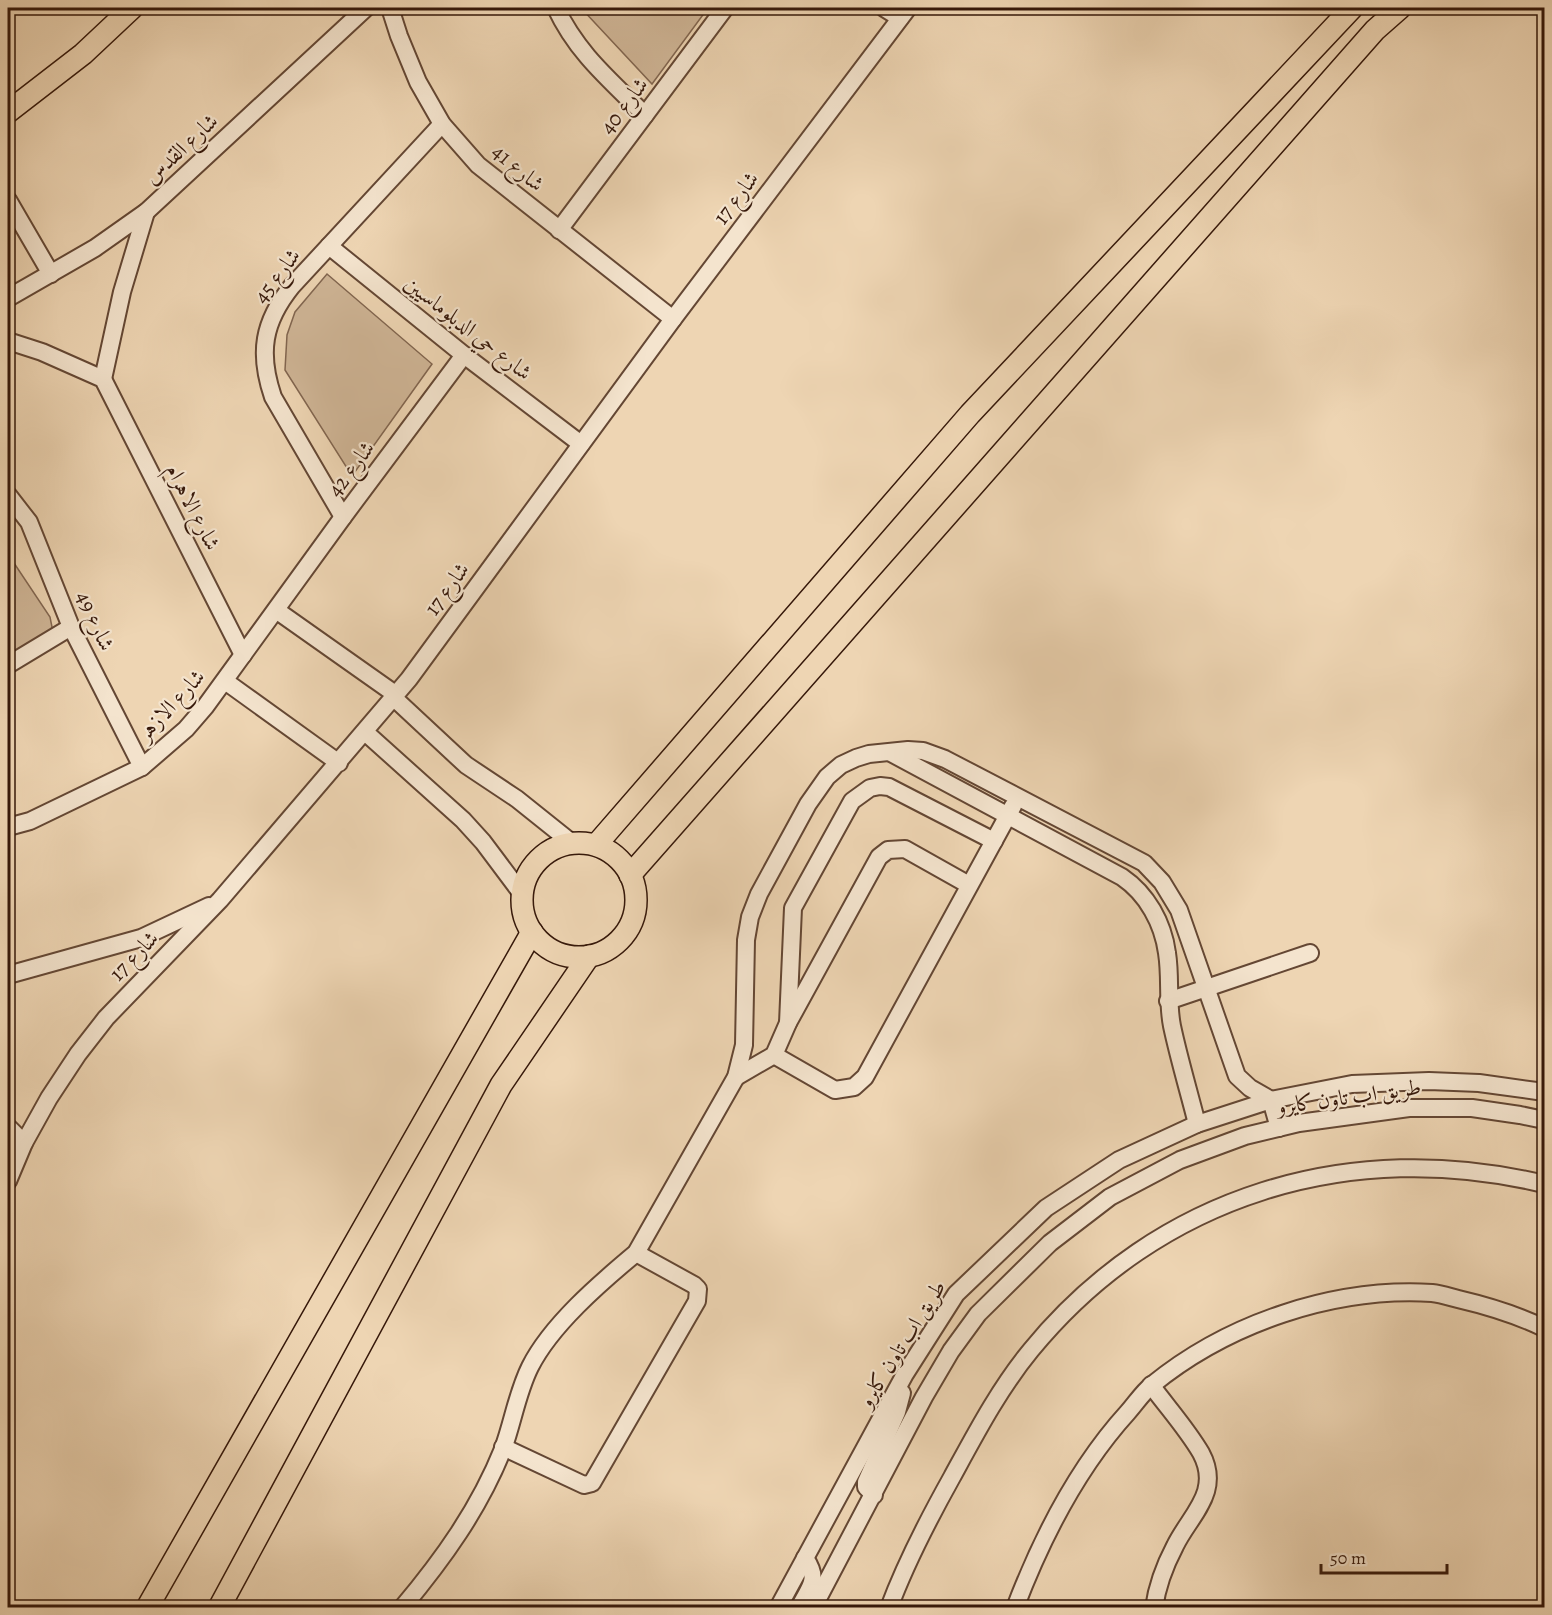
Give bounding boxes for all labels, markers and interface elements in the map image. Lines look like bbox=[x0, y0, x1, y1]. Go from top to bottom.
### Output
street label: شارع 40 bbox=[593, 71, 658, 142]
street label: شارع القدس bbox=[137, 107, 227, 193]
street label: شارع 41 bbox=[483, 137, 551, 201]
street label: شارع 17 bbox=[706, 165, 768, 233]
street label: شارع 45 bbox=[246, 242, 310, 312]
street label: شارع حي الدبلوماسيين bbox=[396, 269, 538, 390]
street label: شارع 42 bbox=[320, 435, 384, 505]
street label: شارع الاهرام bbox=[155, 458, 228, 557]
street label: شارع 17 bbox=[417, 556, 479, 624]
street label: شارع 49 bbox=[65, 586, 122, 657]
street label: شارع الازهر bbox=[129, 663, 214, 751]
street label: شارع 17 bbox=[103, 924, 168, 990]
street label: طريق اب تاون كايرو bbox=[1273, 1072, 1423, 1122]
street label: طريق اب تاون كايرو bbox=[850, 1274, 953, 1415]
scale bar bbox=[1321, 1537, 1447, 1575]
text: 50 m bbox=[1330, 1546, 1366, 1570]

